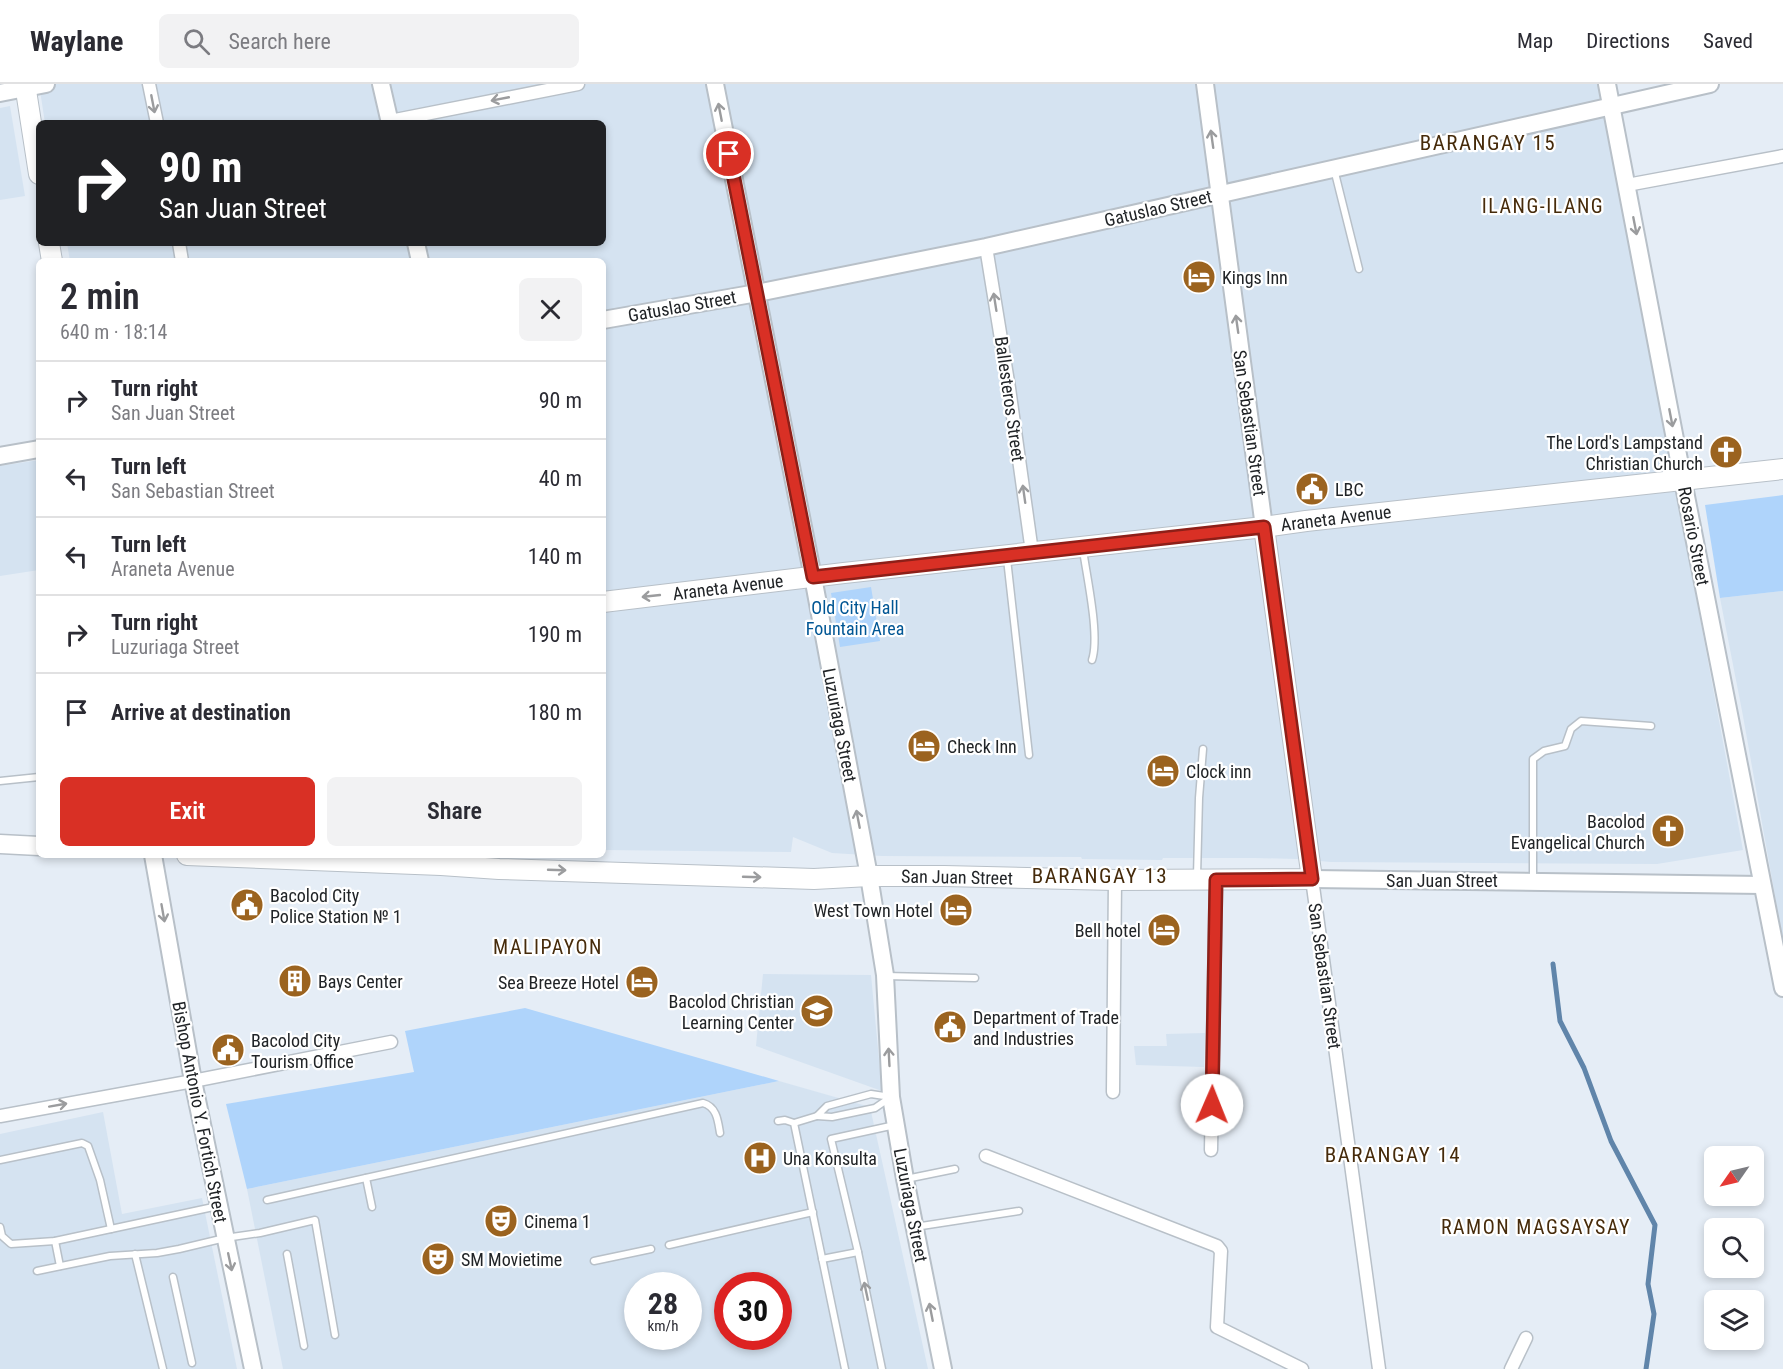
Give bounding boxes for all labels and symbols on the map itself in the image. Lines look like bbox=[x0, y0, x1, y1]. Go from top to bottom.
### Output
one-way arrow bbox=[148, 93, 159, 113]
one-way arrow bbox=[491, 94, 510, 106]
one-way arrow bbox=[714, 103, 725, 122]
pin bbox=[703, 128, 754, 179]
one-way arrow bbox=[1207, 130, 1218, 150]
district label: BARANGAY 15 bbox=[1420, 131, 1556, 155]
street label: Gatuslao Street bbox=[1102, 185, 1214, 231]
district label: ILANG-ILANG bbox=[1482, 194, 1604, 218]
one-way arrow bbox=[1630, 216, 1641, 235]
hotel icon: Kings Inn bbox=[1181, 259, 1217, 295]
place label: Kings Inn bbox=[1222, 267, 1288, 288]
street label: Gatuslao Street bbox=[626, 286, 738, 326]
one-way arrow bbox=[989, 292, 1000, 312]
one-way arrow bbox=[1231, 314, 1242, 334]
street label: Ballesteros Street bbox=[991, 335, 1029, 463]
street label: San Sebastian Street bbox=[1229, 349, 1271, 497]
one-way arrow bbox=[1666, 407, 1677, 427]
place label: The Lord's Lampstand Christian Church bbox=[1546, 432, 1703, 474]
church icon: The Lord's Lampstand Christian Church bbox=[1708, 434, 1744, 470]
public building icon: LBC bbox=[1294, 471, 1330, 507]
place label: LBC bbox=[1335, 479, 1364, 500]
one-way arrow bbox=[1018, 485, 1029, 505]
street label: Rosario Street bbox=[1674, 485, 1714, 587]
street label: Araneta Avenue bbox=[1280, 501, 1392, 535]
street label: Araneta Avenue bbox=[672, 570, 784, 604]
one-way arrow bbox=[641, 591, 661, 602]
park label: Old City Hall Fountain Area bbox=[806, 597, 904, 639]
street label: Luzuriaga Street bbox=[819, 666, 861, 784]
hotel icon: Check Inn bbox=[906, 728, 942, 764]
place label: Check Inn bbox=[947, 736, 1017, 757]
hotel icon: Clock inn bbox=[1145, 753, 1181, 789]
place label: Clock inn bbox=[1186, 761, 1252, 782]
one-way arrow bbox=[852, 809, 863, 829]
place label: Bacolod Evangelical Church bbox=[1511, 811, 1645, 853]
church icon: Bacolod Evangelical Church bbox=[1650, 813, 1686, 849]
district label: BARANGAY 13 bbox=[1032, 864, 1168, 888]
one-way arrow bbox=[547, 865, 567, 876]
street label: San Juan Street bbox=[901, 866, 1013, 888]
street label: San Juan Street bbox=[1386, 870, 1498, 891]
one-way arrow bbox=[741, 871, 761, 882]
place label: Bacolod City Police Station № 1 bbox=[270, 885, 402, 927]
public building icon: Bacolod City Police Station № 1 bbox=[229, 887, 265, 923]
hotel icon: West Town Hotel bbox=[938, 892, 974, 928]
place label: West Town Hotel bbox=[814, 900, 933, 921]
one-way arrow bbox=[158, 902, 169, 922]
street label: San Sebastian Street bbox=[1304, 902, 1346, 1050]
hotel icon: Bell hotel bbox=[1146, 912, 1182, 948]
place label: Bell hotel bbox=[1075, 920, 1141, 941]
district label: MALIPAYON bbox=[493, 935, 603, 959]
building icon: Bays Center bbox=[277, 963, 313, 999]
hotel icon: Sea Breeze Hotel bbox=[624, 964, 660, 1000]
place label: Bays Center bbox=[318, 971, 403, 992]
place label: Sea Breeze Hotel bbox=[498, 972, 619, 993]
place label: Bacolod Christian Learning Center bbox=[668, 991, 795, 1033]
school or university icon: Bacolod Christian Learning Center bbox=[799, 993, 835, 1029]
street label: Bishop Antonio Y. Fortich Street bbox=[168, 1000, 232, 1224]
place label: Department of Trade and Industries bbox=[973, 1007, 1119, 1049]
public building icon: Department of Trade and Industries bbox=[932, 1009, 968, 1045]
place label: Bacolod City Tourism Office bbox=[251, 1030, 354, 1072]
public building icon: Bacolod City Tourism Office bbox=[210, 1032, 246, 1068]
one-way arrow bbox=[884, 1048, 895, 1068]
position arrow bbox=[1180, 1073, 1244, 1137]
one-way arrow bbox=[47, 1099, 67, 1110]
hospital icon: Una Konsulta bbox=[742, 1140, 778, 1176]
district label: BARANGAY 14 bbox=[1325, 1143, 1461, 1167]
street label: Luzuriaga Street bbox=[890, 1146, 932, 1264]
north arrow bbox=[1704, 1146, 1764, 1206]
place label: Una Konsulta bbox=[783, 1148, 877, 1169]
theatre icon: Cinema 1 bbox=[483, 1203, 519, 1239]
place label: Cinema 1 bbox=[524, 1211, 591, 1232]
district label: RAMON MAGSAYSAY bbox=[1441, 1215, 1631, 1239]
theatre icon: SM Movietime bbox=[420, 1241, 456, 1277]
place label: SM Movietime bbox=[461, 1249, 562, 1270]
one-way arrow bbox=[225, 1251, 236, 1271]
speed limit sign: 30 bbox=[714, 1272, 792, 1350]
one-way arrow bbox=[860, 1282, 871, 1302]
one-way arrow bbox=[925, 1302, 936, 1322]

